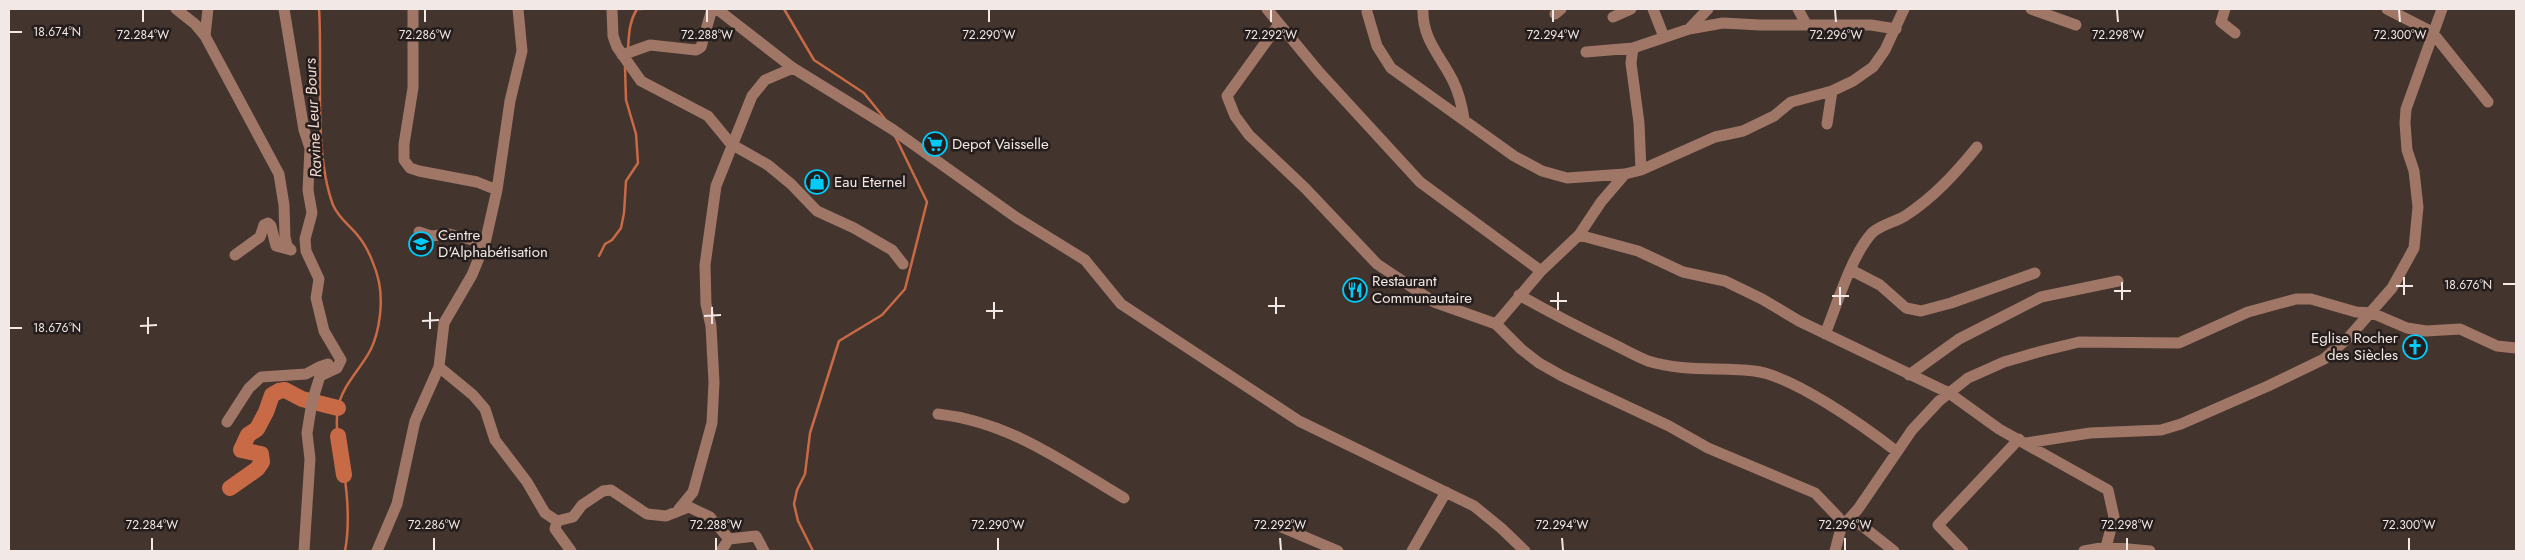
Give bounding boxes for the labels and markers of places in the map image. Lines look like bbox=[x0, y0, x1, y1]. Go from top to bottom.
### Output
supermarket icon: Depot Vaisselle bbox=[922, 131, 948, 157]
place label: Depot Vaisselle bbox=[952, 133, 1049, 155]
shop icon: Eau Eternel bbox=[804, 169, 830, 195]
place label: Eau Eternel bbox=[834, 171, 906, 193]
place label: Centre D'Alphabétisation bbox=[438, 224, 548, 263]
school or university icon: Centre D'Alphabétisation bbox=[408, 231, 434, 257]
place label: Restaurant Communautaire bbox=[1372, 270, 1472, 309]
restaurant icon: Restaurant Communautaire bbox=[1342, 277, 1368, 303]
place label: Eglise Rocher des Siècles bbox=[2311, 327, 2399, 366]
church icon: Eglise Rocher des Siècles bbox=[2402, 334, 2428, 360]

